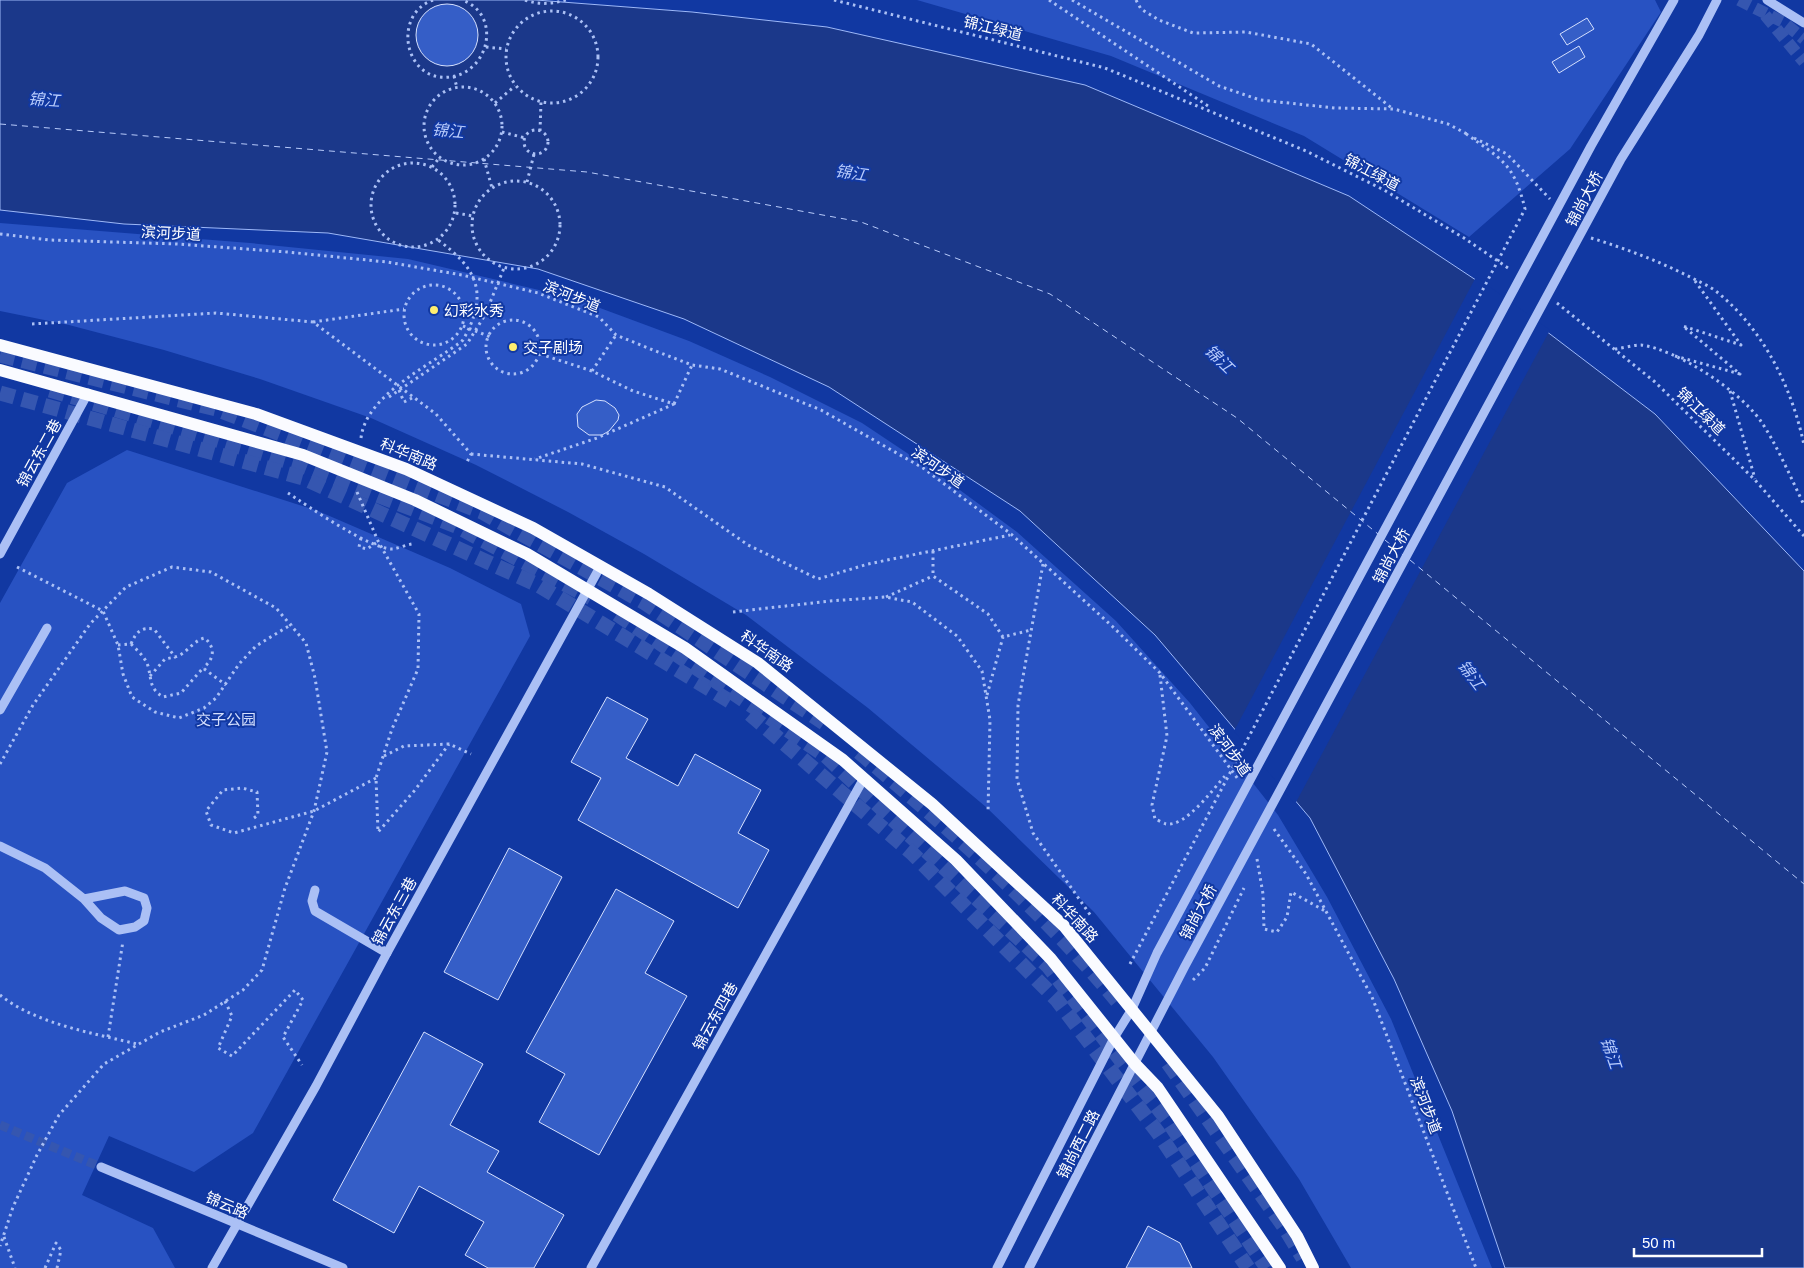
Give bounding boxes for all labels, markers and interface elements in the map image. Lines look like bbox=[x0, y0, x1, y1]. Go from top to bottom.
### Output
street label: 锦江绿道 bbox=[962, 12, 1024, 44]
water label: 锦江 bbox=[27, 90, 63, 110]
water label: 锦江 bbox=[431, 121, 467, 141]
street label: 锦江绿道 bbox=[1342, 150, 1402, 194]
water label: 锦江 bbox=[834, 162, 870, 184]
street label: 锦尚大桥 bbox=[1562, 169, 1606, 229]
street label: 滨河步道 bbox=[141, 223, 201, 243]
street label: 滨河步道 bbox=[541, 277, 603, 315]
place label: 幻彩水秀 bbox=[444, 302, 504, 319]
marker: 幻彩水秀 bbox=[428, 304, 440, 316]
place label: 交子剧场 bbox=[523, 339, 583, 356]
marker: 交子剧场 bbox=[507, 341, 519, 353]
water label: 锦江 bbox=[1202, 342, 1238, 378]
street label: 锦江绿道 bbox=[1674, 384, 1728, 438]
street label: 锦云东二巷 bbox=[13, 416, 65, 490]
street label: 科华南路 bbox=[378, 435, 440, 473]
street label: 滨河步道 bbox=[909, 443, 967, 491]
street label: 锦尚大桥 bbox=[1369, 526, 1413, 586]
street label: 科华南路 bbox=[738, 627, 796, 675]
water label: 锦江 bbox=[1455, 657, 1489, 694]
park label: 交子公园 bbox=[196, 711, 256, 728]
street label: 滨河步道 bbox=[1205, 721, 1255, 779]
street label: 锦云东三巷 bbox=[368, 874, 420, 948]
street label: 锦尚大桥 bbox=[1176, 882, 1220, 942]
street label: 科华南路 bbox=[1048, 890, 1102, 946]
street label: 锦云东四巷 bbox=[689, 979, 741, 1053]
water label: 锦江 bbox=[1598, 1035, 1625, 1073]
street label: 滨河步道 bbox=[1407, 1074, 1445, 1136]
street label: 锦尚西二路 bbox=[1053, 1107, 1103, 1181]
street label: 锦云路 bbox=[203, 1188, 251, 1222]
scale bar bbox=[1634, 1226, 1762, 1258]
text: 50 m bbox=[1642, 1234, 1675, 1251]

